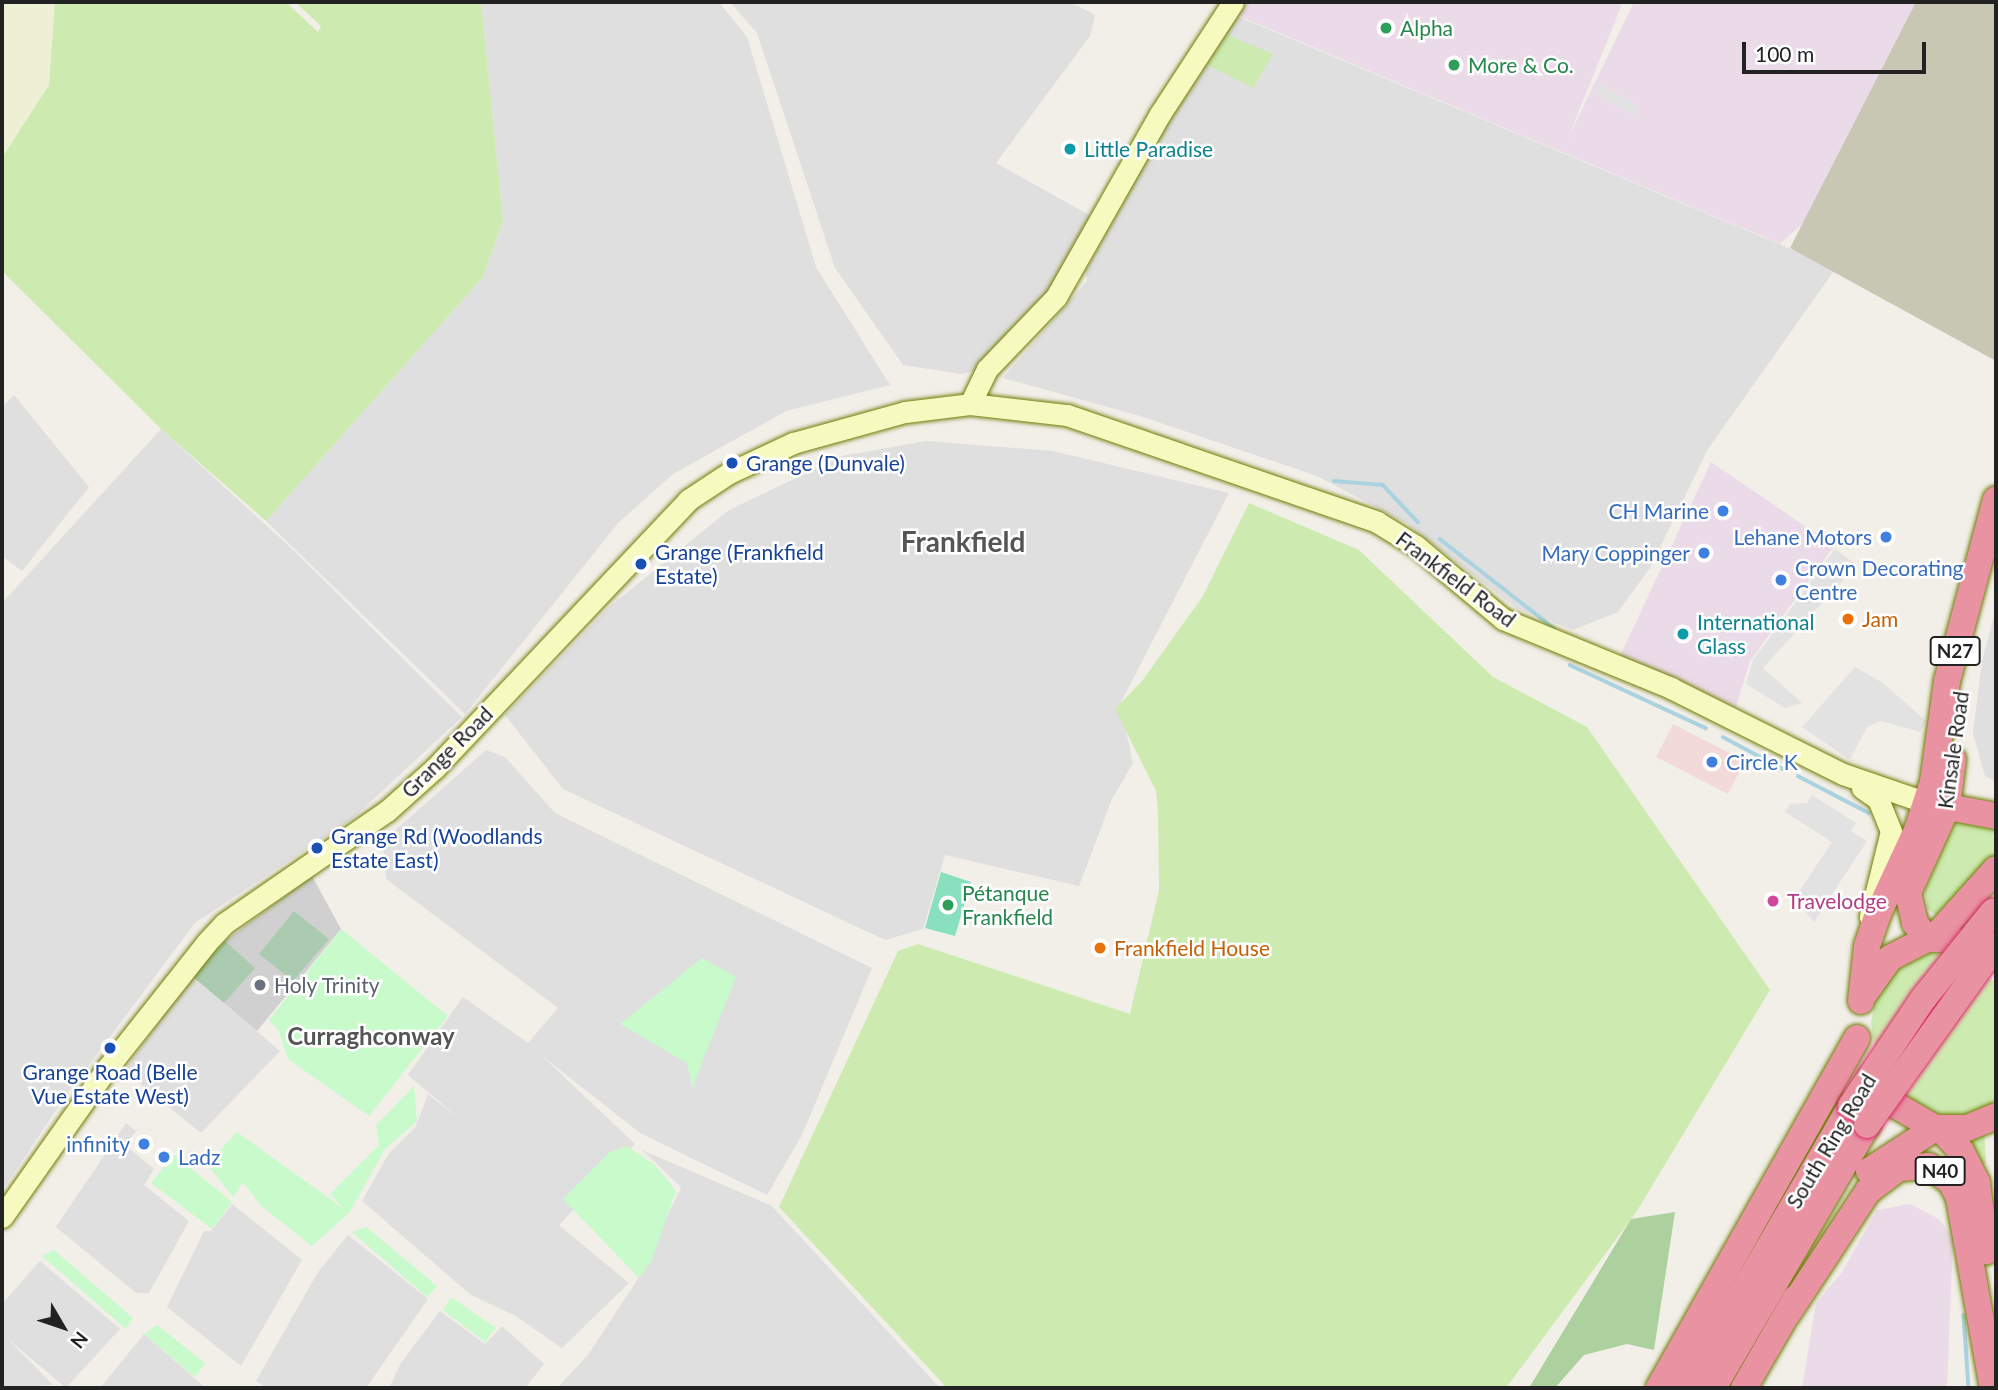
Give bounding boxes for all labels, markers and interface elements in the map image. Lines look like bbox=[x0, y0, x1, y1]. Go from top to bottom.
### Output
place label: Alpha bbox=[1400, 15, 1453, 41]
marker: Alpha bbox=[1378, 20, 1394, 36]
scale bar bbox=[1746, 28, 1930, 72]
text: 100 m bbox=[1755, 41, 1814, 66]
place label: More & Co. bbox=[1468, 52, 1574, 78]
marker: More & Co. bbox=[1446, 57, 1462, 73]
place label: Little Paradise bbox=[1084, 136, 1213, 162]
marker: Little Paradise bbox=[1062, 141, 1078, 157]
place label: Grange (Dunvale) bbox=[746, 450, 905, 476]
marker: Grange (Dunvale) bbox=[724, 455, 740, 471]
place label: CH Marine bbox=[1608, 498, 1709, 524]
marker: CH Marine bbox=[1715, 503, 1731, 519]
district label: Frankfield bbox=[901, 524, 1025, 558]
place label: Lehane Motors bbox=[1734, 524, 1872, 550]
street label: Frankfield Road bbox=[1391, 526, 1521, 632]
marker: Lehane Motors bbox=[1878, 529, 1894, 545]
place label: Grange (Frankfield Estate) bbox=[655, 539, 824, 589]
place label: Mary Coppinger bbox=[1541, 540, 1690, 566]
marker: Mary Coppinger bbox=[1696, 545, 1712, 561]
place label: Crown Decorating Centre bbox=[1795, 555, 1964, 605]
marker: Grange (Frankfield Estate) bbox=[633, 556, 649, 572]
marker: Crown Decorating Centre bbox=[1773, 572, 1789, 588]
place label: Jam bbox=[1862, 606, 1898, 632]
place label: International Glass bbox=[1697, 609, 1814, 659]
marker: Jam bbox=[1840, 611, 1856, 627]
marker: International Glass bbox=[1675, 626, 1691, 642]
road number: N27 bbox=[1929, 636, 1981, 666]
street label: Kinsale Road bbox=[1932, 690, 1974, 810]
street label: Grange Road bbox=[396, 701, 498, 803]
place label: Circle K bbox=[1726, 749, 1798, 775]
marker: Circle K bbox=[1704, 754, 1720, 770]
place label: Grange Rd (Woodlands Estate East) bbox=[331, 823, 542, 873]
marker: Grange Rd (Woodlands Estate East) bbox=[309, 840, 325, 856]
place label: Pétanque Frankfield bbox=[962, 880, 1053, 930]
place label: Travelodge bbox=[1787, 888, 1887, 914]
marker: Travelodge bbox=[1765, 893, 1781, 909]
marker: Pétanque Frankfield bbox=[940, 897, 956, 913]
place label: Frankfield House bbox=[1114, 935, 1270, 961]
marker: Frankfield House bbox=[1092, 940, 1108, 956]
place label: Holy Trinity bbox=[274, 972, 381, 998]
marker: Holy Trinity bbox=[252, 977, 268, 993]
district label: Curraghconway bbox=[287, 1022, 455, 1050]
marker: Grange Road (Belle Vue Estate West) bbox=[102, 1040, 118, 1056]
place label: Grange Road (Belle Vue Estate West) bbox=[22, 1059, 198, 1109]
street label: South Ring Road bbox=[1781, 1069, 1881, 1213]
place label: infinity bbox=[66, 1131, 130, 1157]
marker: infinity bbox=[136, 1136, 152, 1152]
place label: Ladz bbox=[178, 1144, 220, 1170]
marker: Ladz bbox=[156, 1149, 172, 1165]
road number: N40 bbox=[1914, 1156, 1966, 1186]
north arrow bbox=[28, 1292, 98, 1362]
text: N bbox=[66, 1328, 93, 1353]

